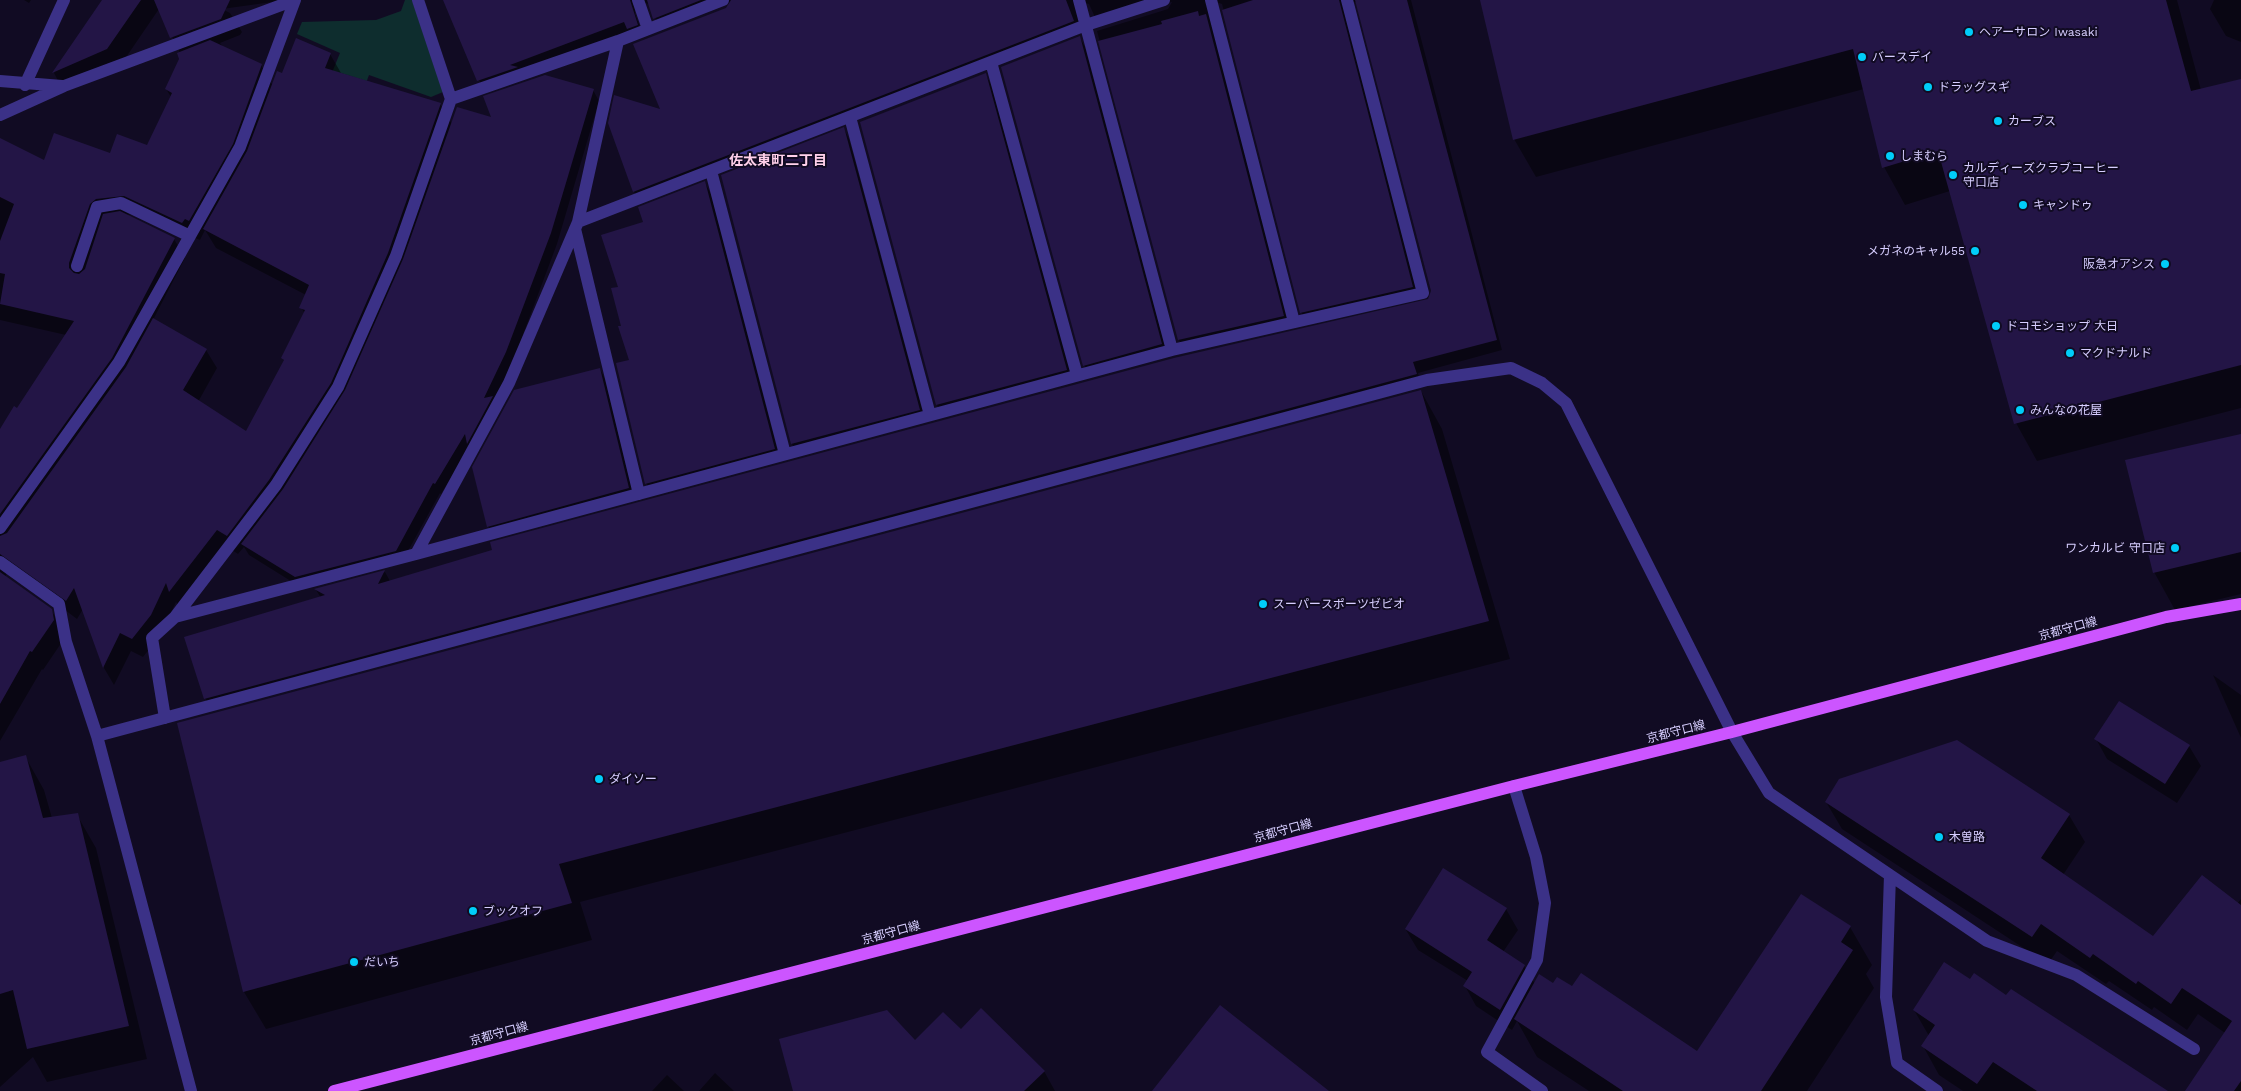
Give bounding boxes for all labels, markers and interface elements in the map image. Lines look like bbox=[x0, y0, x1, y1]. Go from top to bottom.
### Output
place label: ヘアーサロン Iwasaki bbox=[1979, 25, 2098, 39]
marker: ヘアーサロン Iwasaki bbox=[1963, 26, 1975, 38]
place label: バースデイ bbox=[1872, 50, 1932, 64]
marker: バースデイ bbox=[1856, 51, 1868, 63]
place label: ドラッグスギ bbox=[1938, 80, 2010, 94]
marker: ドラッグスギ bbox=[1922, 81, 1934, 93]
place label: カーブス bbox=[2008, 114, 2056, 128]
marker: カーブス bbox=[1992, 115, 2004, 127]
place label: しまむら bbox=[1900, 149, 1948, 163]
marker: しまむら bbox=[1884, 150, 1896, 162]
district label: 佐太東町二丁目 bbox=[729, 153, 827, 169]
place label: カルディーズクラブコーヒー 守口店 bbox=[1963, 161, 2119, 189]
marker: カルディーズクラブコーヒー 守口店 bbox=[1947, 169, 1959, 181]
place label: キャンドゥ bbox=[2033, 198, 2093, 212]
marker: キャンドゥ bbox=[2017, 199, 2029, 211]
place label: メガネのキャル55 bbox=[1867, 244, 1965, 258]
marker: メガネのキャル55 bbox=[1969, 245, 1981, 257]
place label: 阪急オアシス bbox=[2083, 257, 2155, 271]
marker: 阪急オアシス bbox=[2159, 258, 2171, 270]
place label: ドコモショップ 大日 bbox=[2006, 319, 2118, 333]
marker: ドコモショップ 大日 bbox=[1990, 320, 2002, 332]
place label: マクドナルド bbox=[2080, 346, 2152, 360]
marker: マクドナルド bbox=[2064, 347, 2076, 359]
place label: みんなの花屋 bbox=[2030, 403, 2102, 417]
marker: みんなの花屋 bbox=[2014, 404, 2026, 416]
place label: ワンカルビ 守口店 bbox=[2065, 541, 2165, 555]
marker: ワンカルビ 守口店 bbox=[2169, 542, 2181, 554]
place label: スーパースポーツゼビオ bbox=[1273, 597, 1405, 611]
marker: スーパースポーツゼビオ bbox=[1257, 598, 1269, 610]
street label: 京都守口線 bbox=[2037, 614, 2099, 644]
street label: 京都守口線 bbox=[1645, 718, 1707, 746]
place label: ダイソー bbox=[609, 772, 657, 786]
marker: ダイソー bbox=[593, 773, 605, 785]
street label: 京都守口線 bbox=[1252, 816, 1314, 846]
place label: 木曽路 bbox=[1949, 830, 1985, 844]
marker: 木曽路 bbox=[1933, 831, 1945, 843]
place label: ブックオフ bbox=[483, 904, 543, 918]
marker: ブックオフ bbox=[467, 905, 479, 917]
street label: 京都守口線 bbox=[860, 918, 922, 948]
place label: だいち bbox=[364, 955, 400, 969]
marker: だいち bbox=[348, 956, 360, 968]
street label: 京都守口線 bbox=[468, 1019, 530, 1049]

